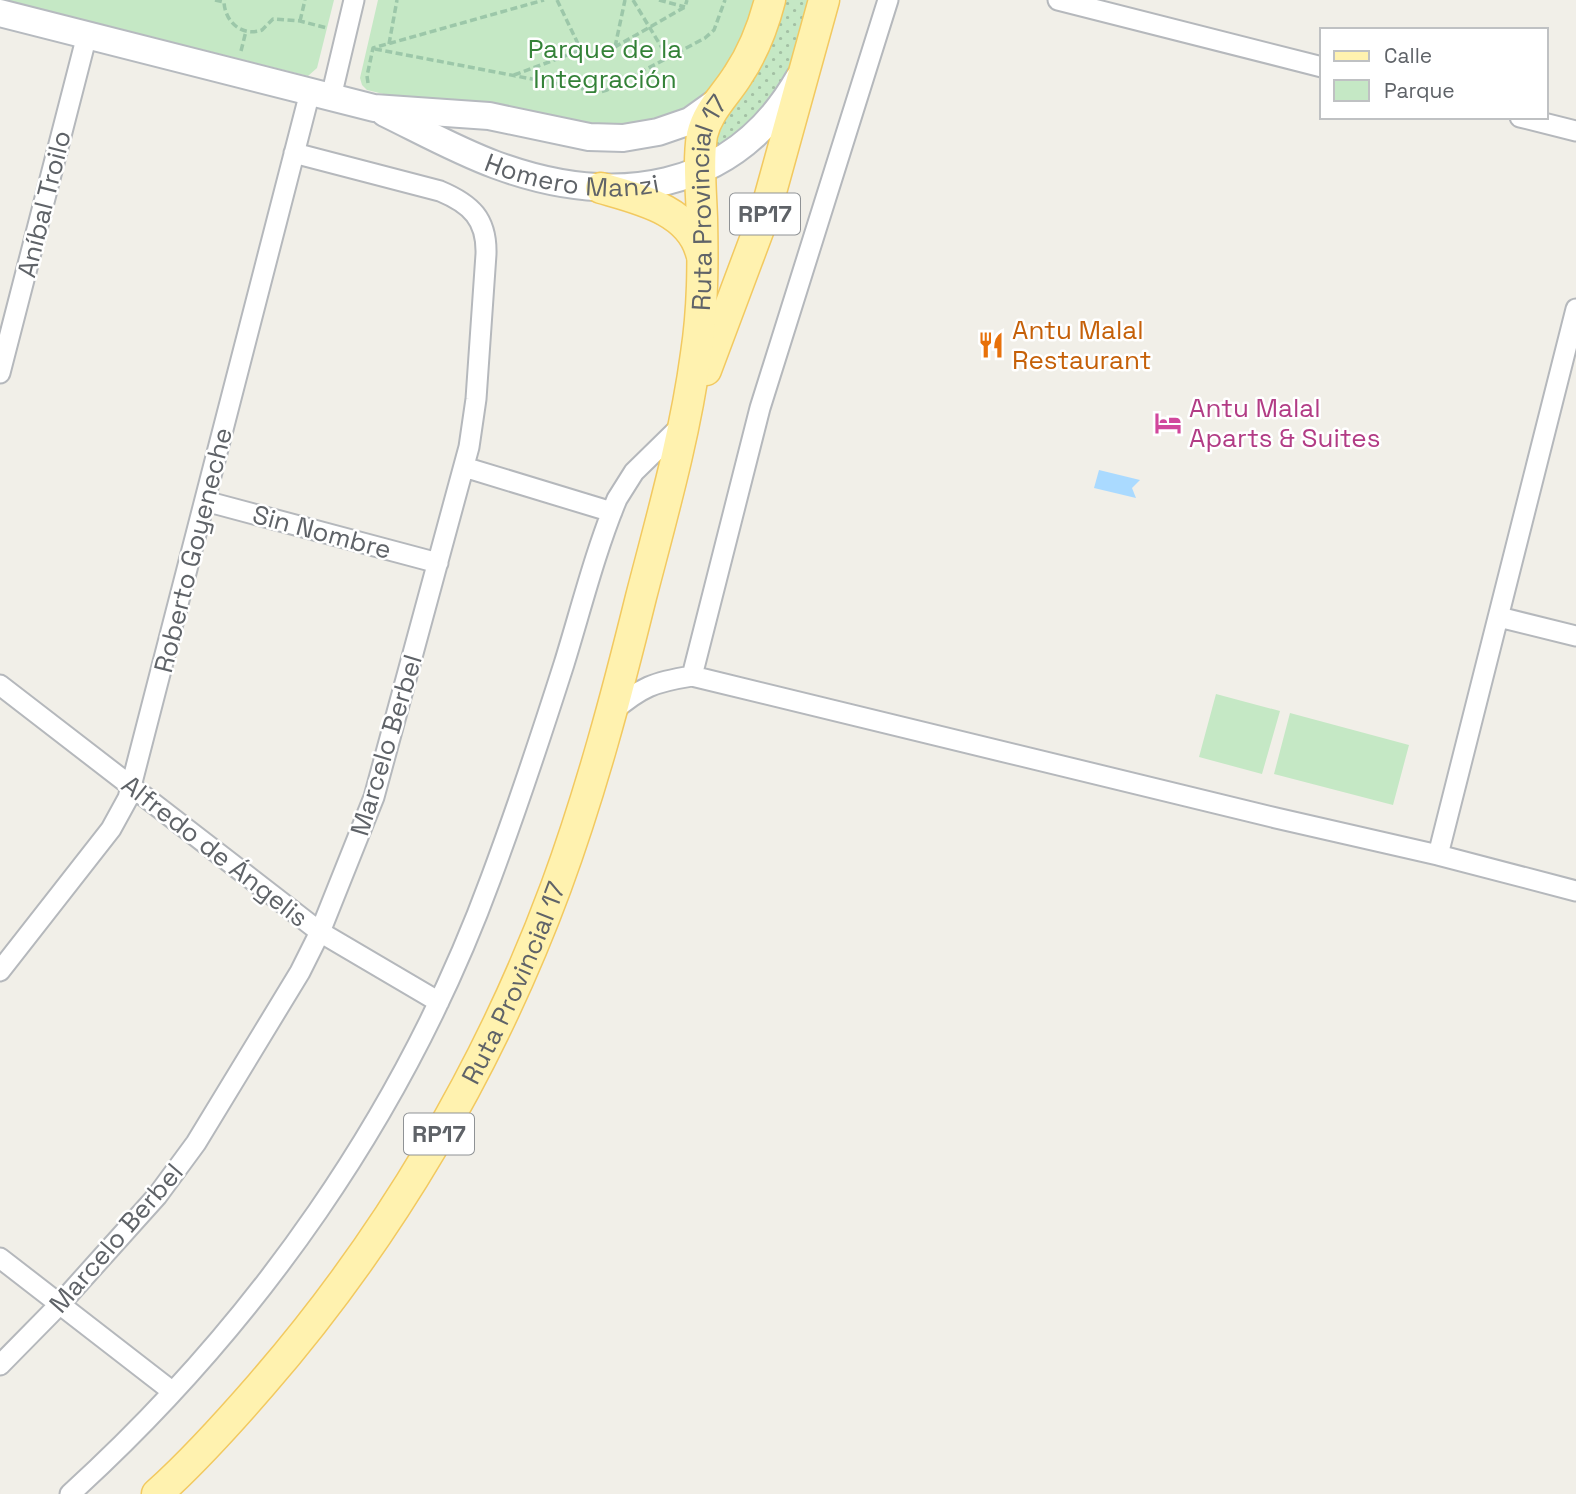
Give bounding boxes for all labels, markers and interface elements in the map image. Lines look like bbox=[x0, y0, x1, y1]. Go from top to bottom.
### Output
legend bbox=[1320, 28, 1548, 119]
park label: Parque de la Integración bbox=[528, 32, 682, 96]
text: Calle bbox=[1384, 42, 1432, 69]
text: Parque bbox=[1384, 77, 1455, 104]
street label: Ruta Provincial 17 bbox=[683, 88, 735, 312]
street label: Aníbal Troilo bbox=[9, 127, 79, 281]
street label: Homero Manzi bbox=[480, 145, 662, 205]
road number: RP17 bbox=[730, 194, 800, 234]
place label: Antu Malal Restaurant bbox=[1012, 313, 1151, 377]
restaurant icon: Antu Malal Restaurant bbox=[976, 330, 1006, 360]
place label: Antu Malal Aparts & Suites bbox=[1189, 391, 1380, 455]
hotel icon: Antu Malal Aparts & Suites bbox=[1153, 408, 1183, 438]
street label: Roberto Goyeneche bbox=[146, 424, 240, 676]
street label: Sin Nombre bbox=[249, 497, 395, 567]
street label: Marcelo Berbel bbox=[342, 650, 430, 840]
street label: Alfredo de Ángelis bbox=[115, 767, 315, 935]
street label: Ruta Provincial 17 bbox=[454, 877, 573, 1090]
road number: RP17 bbox=[404, 1114, 474, 1154]
street label: Marcelo Berbel bbox=[42, 1156, 190, 1320]

